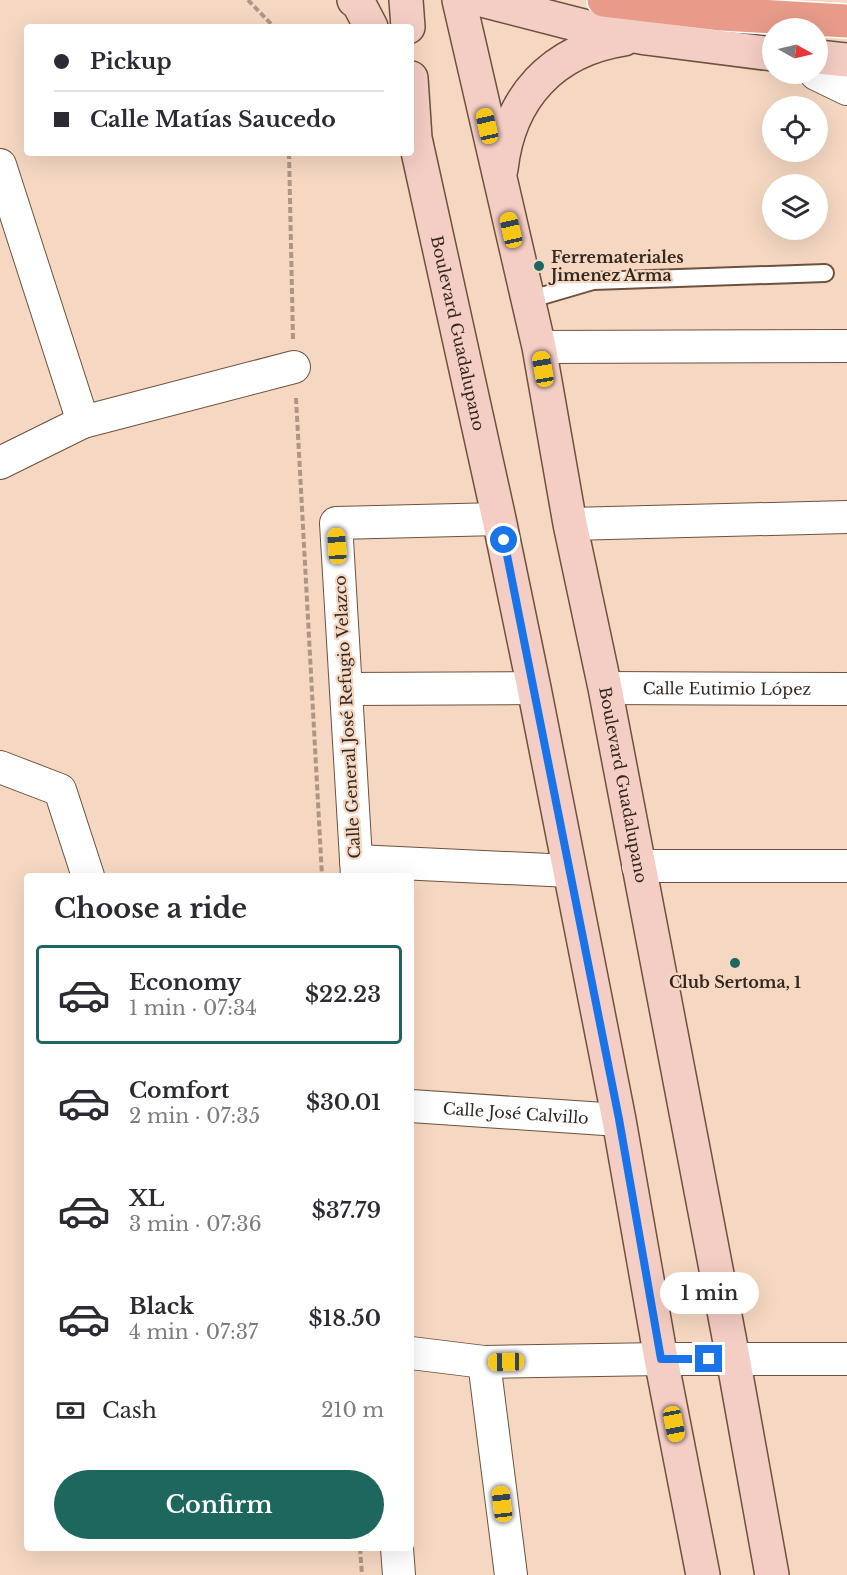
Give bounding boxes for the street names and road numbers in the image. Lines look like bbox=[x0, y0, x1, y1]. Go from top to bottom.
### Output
street label: Boulevard Guadalupano bbox=[427, 234, 489, 433]
street label: Calle General José Refugio Velazco bbox=[330, 575, 364, 859]
street label: Calle Eutimio López bbox=[643, 678, 811, 699]
street label: Boulevard Guadalupano bbox=[595, 685, 652, 885]
street label: Calle José Calvillo bbox=[442, 1098, 589, 1128]

